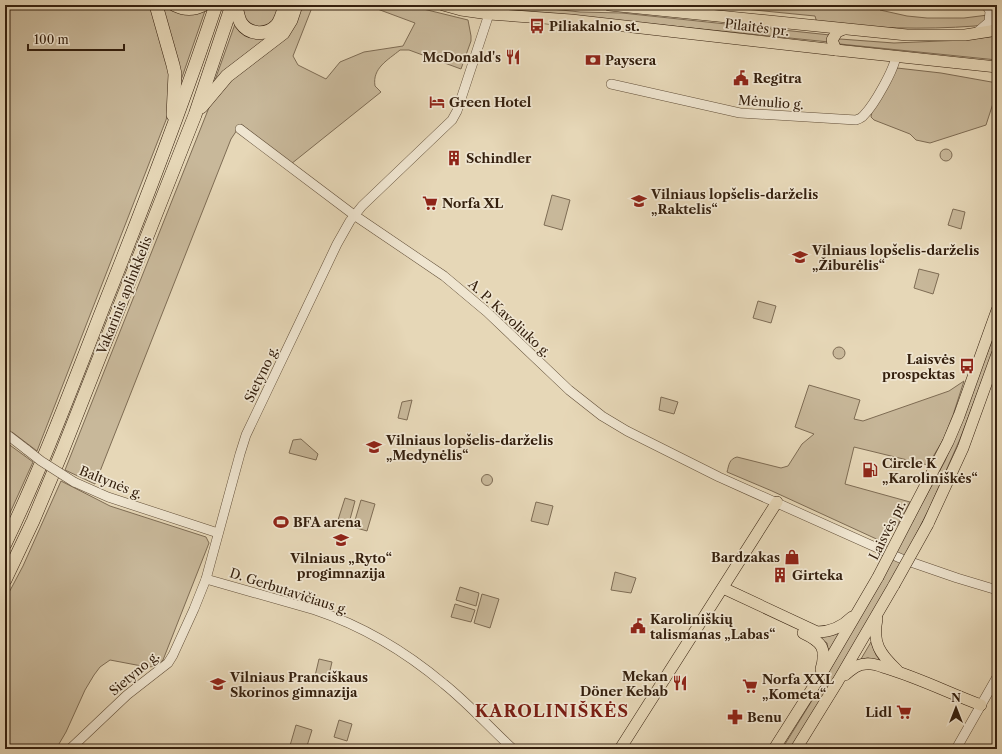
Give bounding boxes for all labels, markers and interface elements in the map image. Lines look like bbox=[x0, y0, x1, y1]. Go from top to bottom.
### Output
street label: Pilaitės pr. bbox=[724, 15, 790, 39]
bus stop icon: Piliakalnio st. bbox=[528, 17, 546, 35]
place label: Piliakalnio st. bbox=[549, 18, 640, 34]
scale bar bbox=[28, 26, 124, 52]
text: 100 m bbox=[34, 32, 69, 47]
restaurant icon: McDonald's bbox=[504, 48, 522, 66]
place label: McDonald's bbox=[422, 49, 501, 65]
bank icon: Paysera bbox=[584, 51, 602, 69]
place label: Paysera bbox=[605, 52, 657, 68]
public building icon: Regitra bbox=[732, 69, 750, 87]
place label: Regitra bbox=[753, 70, 802, 86]
street label: Mėnulio g. bbox=[738, 92, 804, 112]
hotel icon: Green Hotel bbox=[428, 93, 446, 111]
place label: Green Hotel bbox=[449, 94, 532, 110]
building icon: Schindler bbox=[445, 149, 463, 167]
place label: Schindler bbox=[466, 150, 532, 166]
place label: Vilniaus lopšelis-darželis „Raktelis“ bbox=[650, 186, 818, 217]
school or university icon: Vilniaus lopšelis-darželis „Raktelis“ bbox=[630, 192, 648, 210]
supermarket icon: Norfa XL bbox=[421, 194, 439, 212]
place label: Norfa XL bbox=[442, 195, 503, 211]
street label: Vakarinis aplinkkelis bbox=[93, 233, 155, 357]
place label: Vilniaus lopšelis-darželis „Žiburėlis“ bbox=[811, 242, 979, 273]
school or university icon: Vilniaus lopšelis-darželis „Žiburėlis“ bbox=[791, 248, 809, 266]
street label: A. P. Kavoliuko g. bbox=[465, 275, 554, 360]
street label: Sietyno g. bbox=[241, 343, 281, 405]
place label: Laisvės prospektas bbox=[882, 351, 955, 382]
bus stop icon: Laisvės prospektas bbox=[958, 357, 976, 375]
place label: Vilniaus lopšelis-darželis „Medynėlis“ bbox=[385, 432, 553, 463]
school or university icon: Vilniaus lopšelis-darželis „Medynėlis“ bbox=[365, 438, 383, 456]
place label: Circle K „Karoliniškės“ bbox=[882, 455, 978, 486]
fuel station icon: Circle K „Karoliniškės“ bbox=[861, 461, 879, 479]
street label: Baltynės g. bbox=[77, 462, 145, 502]
street label: Laisvės pr. bbox=[865, 498, 909, 562]
sports icon: BFA arena bbox=[272, 513, 290, 531]
place label: BFA arena bbox=[293, 514, 362, 530]
school or university icon: Vilniaus „Ryto“ progimnazija bbox=[332, 531, 350, 549]
shop icon: Bardzakas bbox=[783, 548, 801, 566]
place label: Bardzakas bbox=[711, 549, 780, 565]
place label: Vilniaus „Ryto“ progimnazija bbox=[289, 550, 392, 581]
street label: D. Gerbutavičiaus g. bbox=[228, 564, 350, 618]
building icon: Girteka bbox=[771, 566, 789, 584]
place label: Girteka bbox=[792, 567, 843, 583]
place label: Karoliniškių talismanas „Labas“ bbox=[650, 611, 775, 642]
public building icon: Karoliniškių talismanas „Labas“ bbox=[629, 617, 647, 635]
street label: Sietyno g. bbox=[106, 647, 162, 699]
place label: Mekan Döner Kebab bbox=[580, 668, 668, 699]
place label: Vilniaus Pranciškaus Skorinos gimnazija bbox=[229, 669, 368, 700]
place label: Norfa XXL „Kometa“ bbox=[762, 671, 834, 702]
restaurant icon: Mekan Döner Kebab bbox=[671, 674, 689, 692]
school or university icon: Vilniaus Pranciškaus Skorinos gimnazija bbox=[209, 675, 227, 693]
supermarket icon: Norfa XXL „Kometa“ bbox=[741, 677, 759, 695]
north arrow bbox=[936, 688, 976, 728]
text: N bbox=[951, 691, 961, 705]
district label: KAROLINIŠKĖS bbox=[475, 700, 629, 721]
supermarket icon: Lidl bbox=[895, 703, 913, 721]
place label: Lidl bbox=[865, 704, 892, 720]
pharmacy icon: Benu bbox=[726, 708, 744, 726]
place label: Benu bbox=[747, 709, 782, 725]

